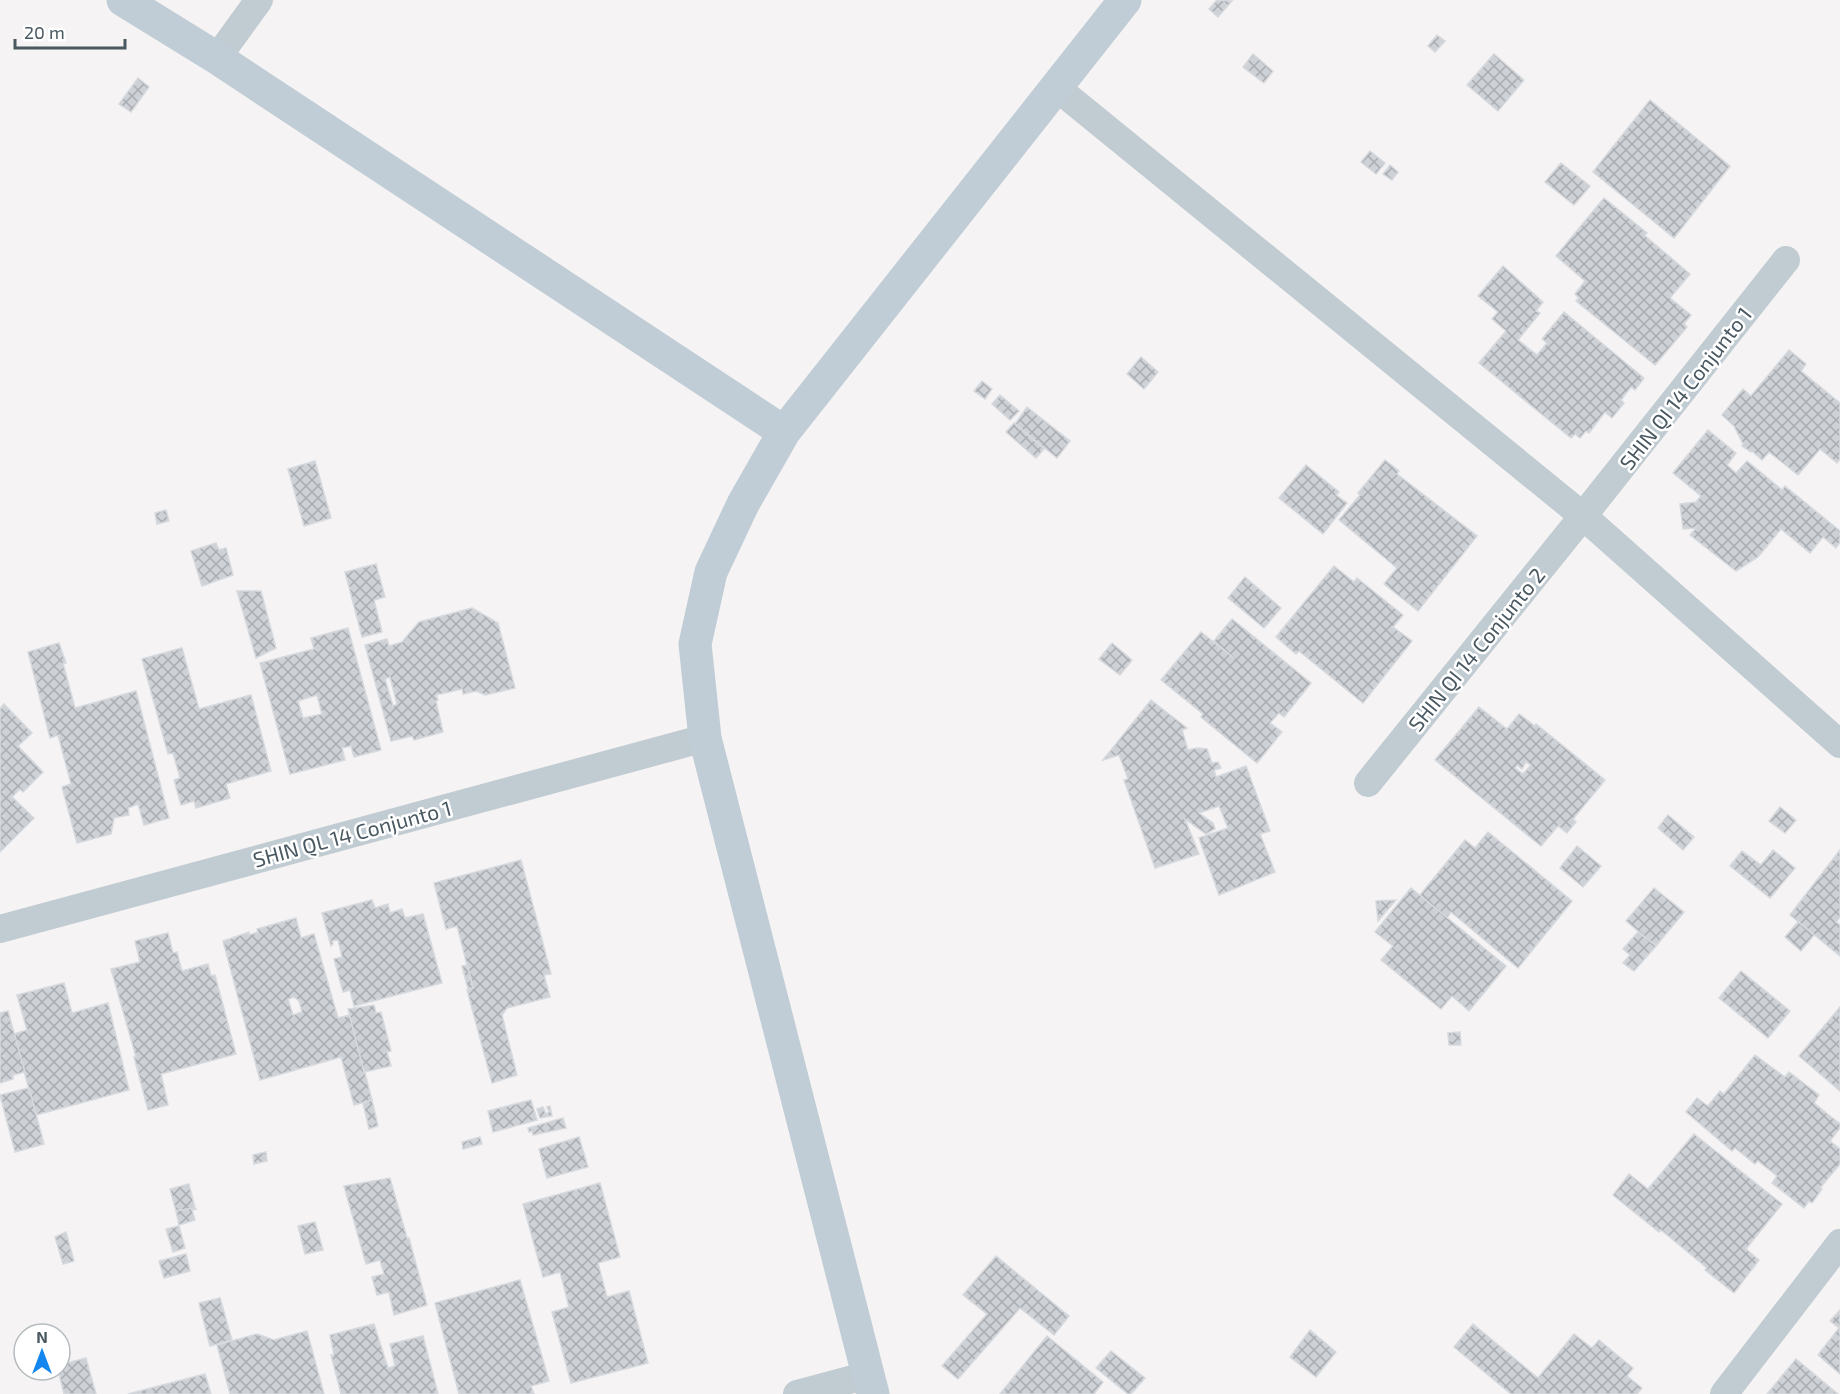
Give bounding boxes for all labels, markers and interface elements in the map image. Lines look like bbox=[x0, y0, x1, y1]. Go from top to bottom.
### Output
scale bar bbox=[15, 12, 124, 50]
text: 20 m bbox=[24, 21, 65, 43]
street label: SHIN QI 14 Conjunto 1 bbox=[1614, 302, 1757, 475]
street label: SHIN QI 14 Conjunto 2 bbox=[1402, 562, 1550, 736]
street label: SHIN QL 14 Conjunto 1 bbox=[250, 794, 454, 872]
north arrow bbox=[12, 1322, 72, 1382]
text: N bbox=[36, 1327, 48, 1346]

